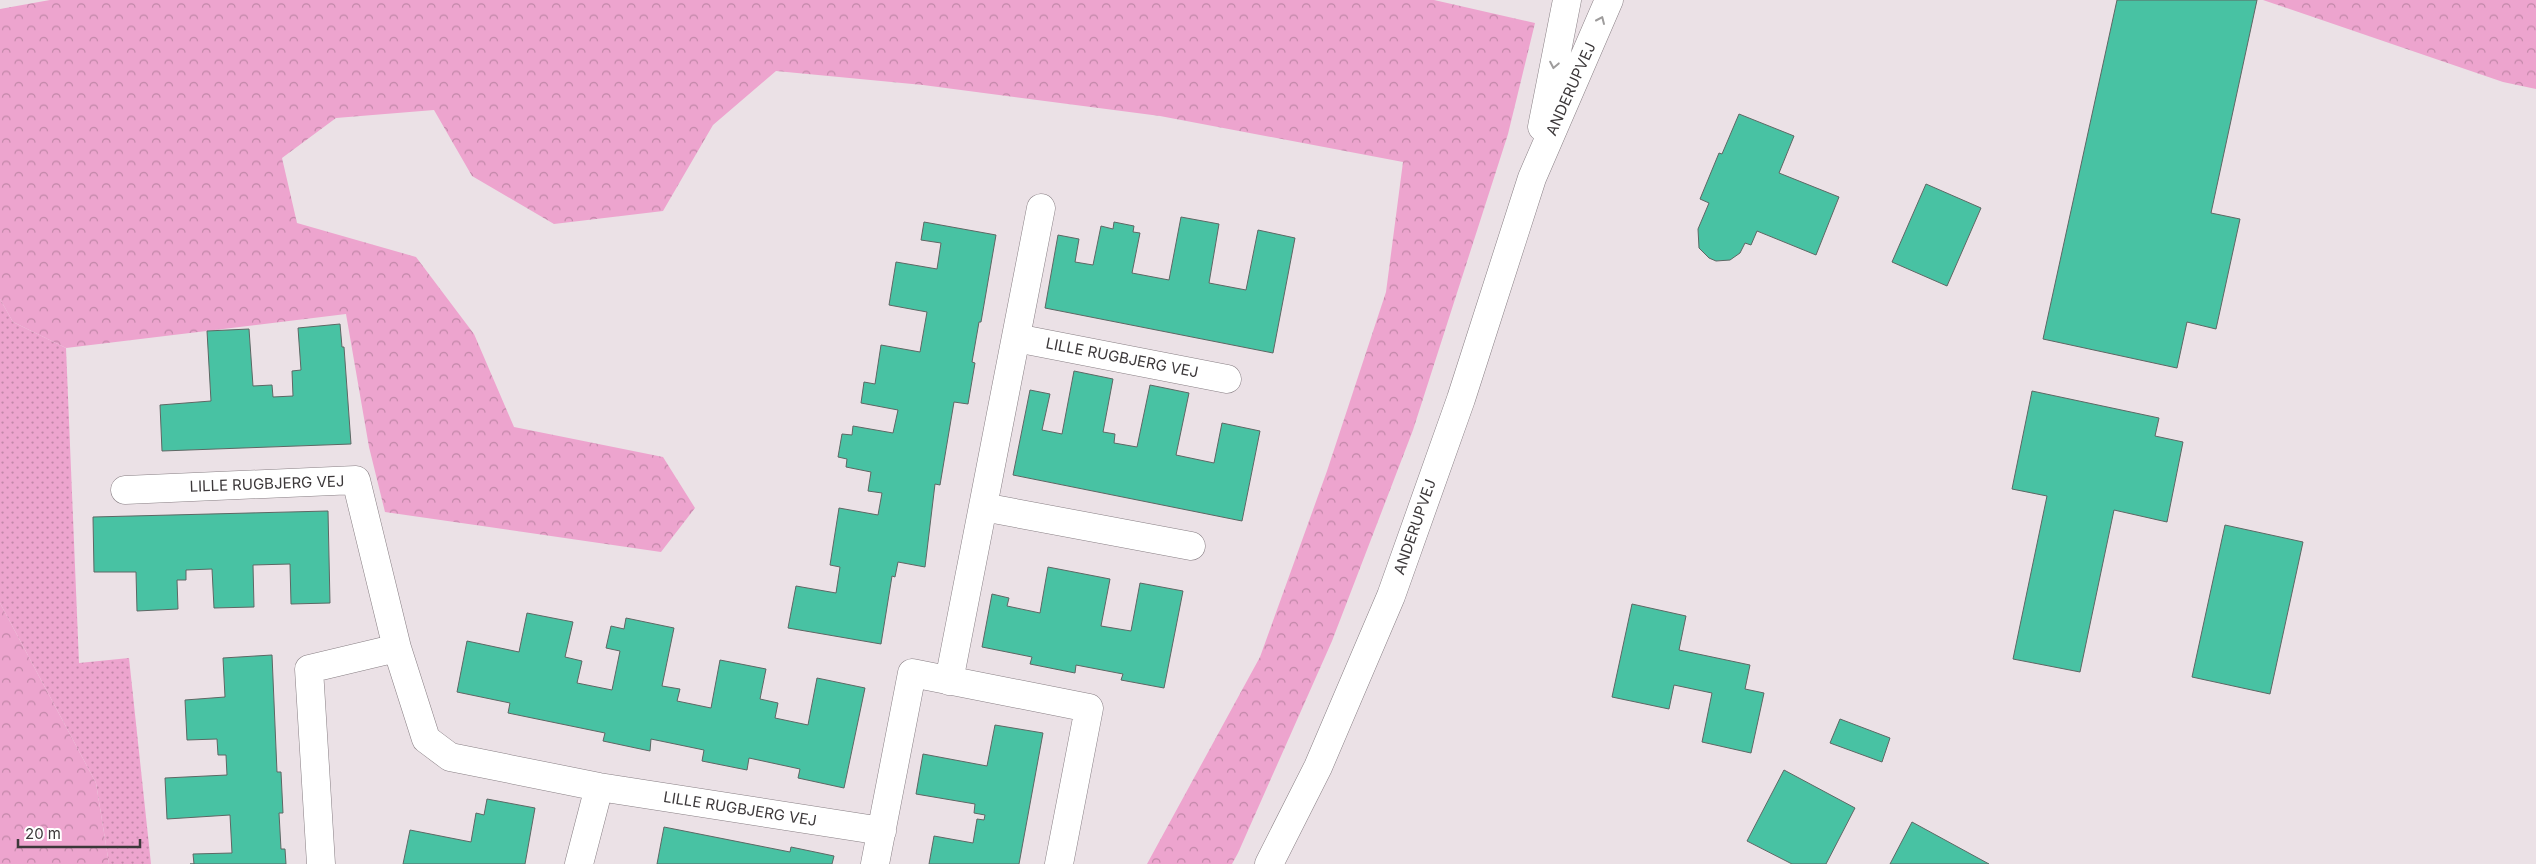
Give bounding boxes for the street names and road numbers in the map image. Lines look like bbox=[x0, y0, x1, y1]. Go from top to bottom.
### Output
street label: ANDERUPVEJ bbox=[1542, 39, 1600, 138]
street label: LILLE RUGBJERG VEJ bbox=[1044, 333, 1200, 382]
street label: LILLE RUGBJERG VEJ bbox=[189, 471, 345, 496]
street label: ANDERUPVEJ bbox=[1389, 477, 1440, 577]
street label: LILLE RUGBJERG VEJ bbox=[662, 787, 818, 830]

